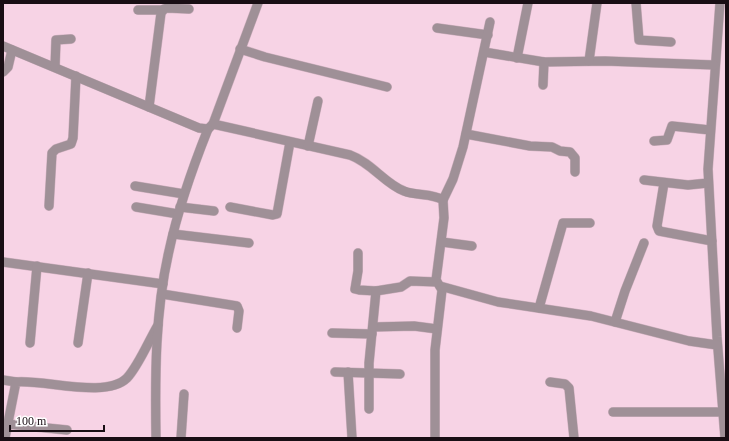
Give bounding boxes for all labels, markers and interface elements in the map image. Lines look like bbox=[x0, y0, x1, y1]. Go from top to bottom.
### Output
scale bar bbox=[10, 407, 104, 433]
text: 100 m bbox=[16, 414, 47, 428]

